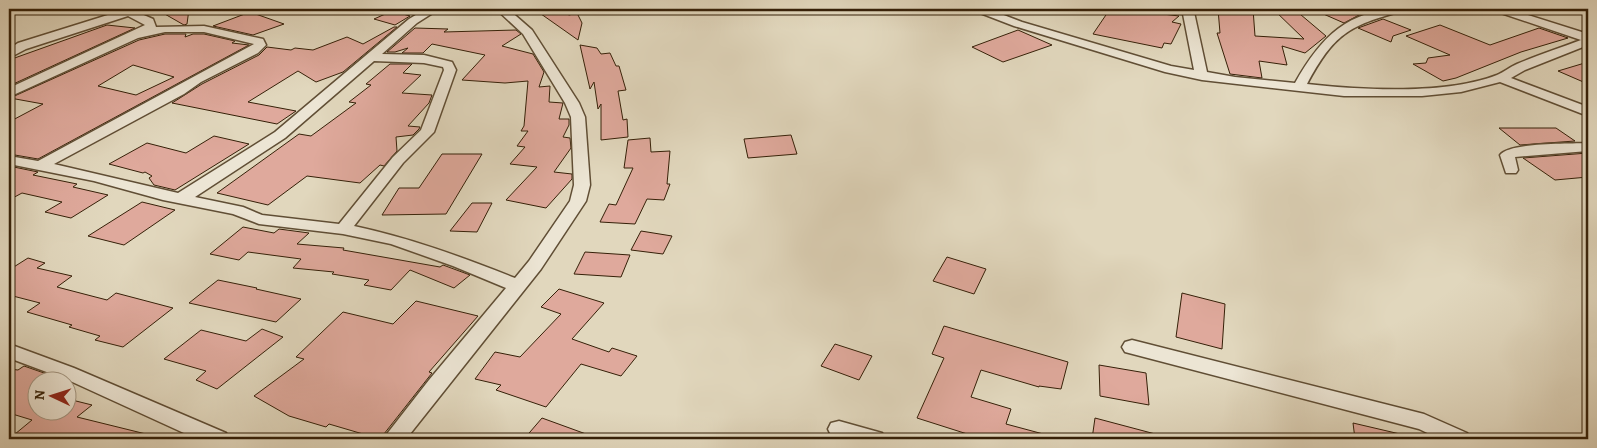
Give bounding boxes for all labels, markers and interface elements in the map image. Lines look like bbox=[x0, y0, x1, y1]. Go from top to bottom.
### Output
north arrow bbox=[28, 370, 78, 420]
text: N bbox=[30, 389, 49, 401]

